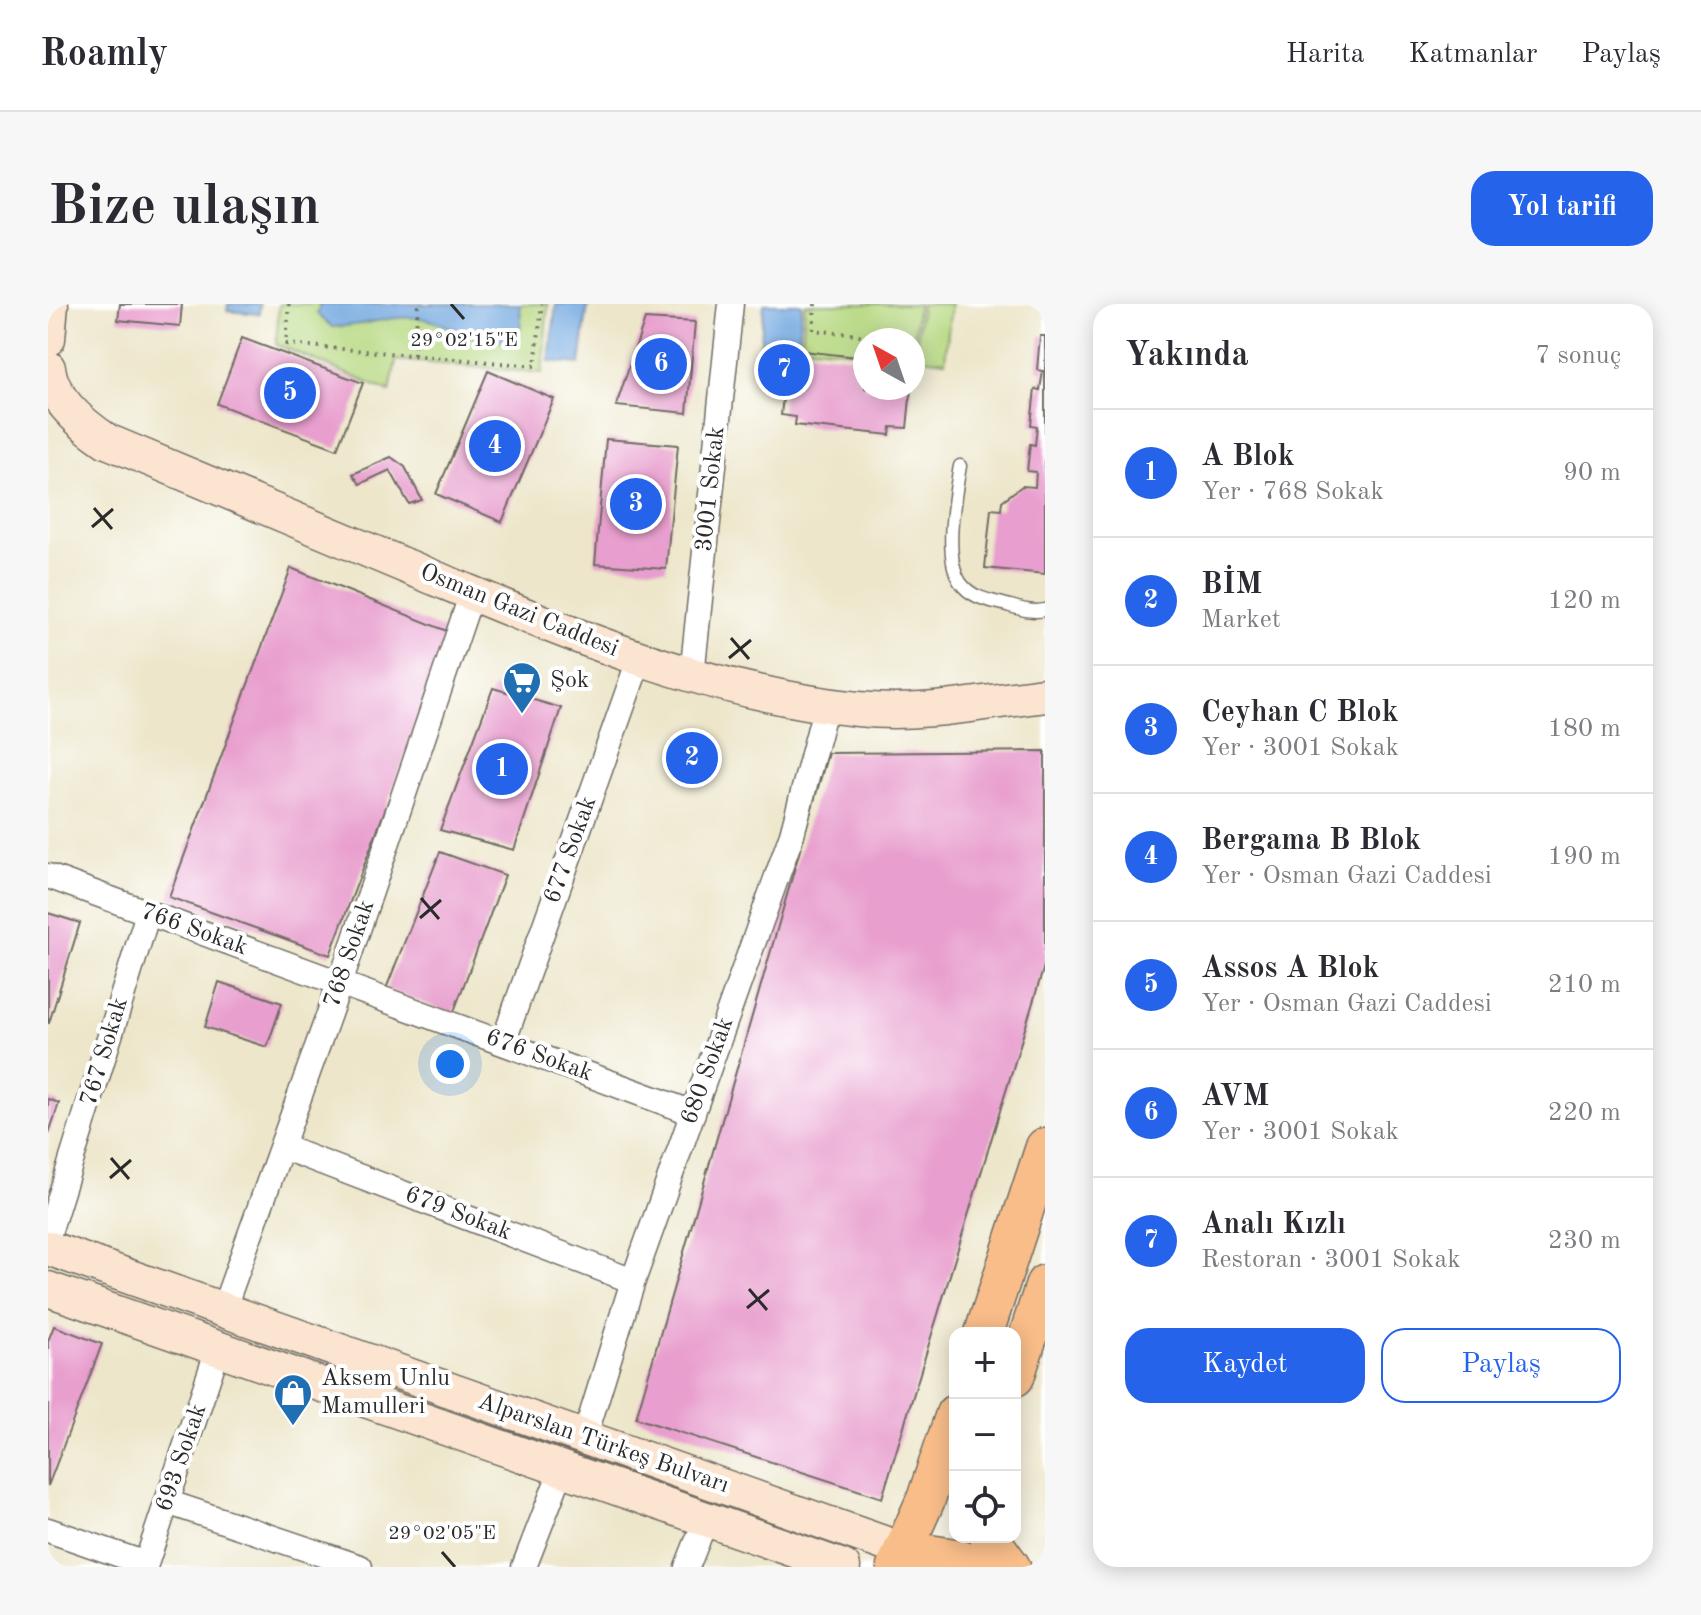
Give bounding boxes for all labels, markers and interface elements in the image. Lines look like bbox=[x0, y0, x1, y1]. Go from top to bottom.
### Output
text: Roamly bbox=[40, 36, 168, 74]
text: Harita bbox=[1286, 41, 1365, 69]
text: Katmanlar bbox=[1409, 41, 1537, 69]
text: Paylaş bbox=[1581, 41, 1661, 69]
button: Yol tarifi bbox=[1471, 171, 1653, 246]
text: Bize ulaşın bbox=[48, 180, 321, 236]
north arrow bbox=[853, 328, 925, 400]
text: 29°02'15"E bbox=[410, 331, 518, 351]
pin: 6 bbox=[635, 334, 687, 394]
text: Yakında bbox=[1125, 339, 1249, 373]
pin: 7 bbox=[758, 340, 810, 400]
text: 7 sonuç bbox=[1535, 343, 1621, 369]
pin: 5 bbox=[264, 363, 316, 423]
pin: 4 bbox=[469, 416, 521, 476]
street label: 3001 Sokak bbox=[692, 425, 730, 553]
text: A Blok bbox=[1201, 442, 1294, 472]
text: 1 bbox=[1143, 460, 1159, 486]
text: 90 m bbox=[1563, 460, 1621, 486]
pin: 3 bbox=[610, 474, 662, 534]
text: Yer · 768 Sokak bbox=[1201, 479, 1384, 505]
street label: Osman Gazi Caddesi bbox=[416, 560, 622, 662]
text: BİM bbox=[1201, 570, 1262, 600]
text: 2 bbox=[1143, 588, 1159, 614]
text: 120 m bbox=[1548, 588, 1621, 614]
text: Market bbox=[1201, 607, 1281, 633]
supermarket icon: Şok bbox=[501, 660, 543, 715]
place label: Şok bbox=[550, 669, 589, 693]
text: Ceyhan C Blok bbox=[1201, 698, 1398, 728]
text: 3 bbox=[1143, 716, 1159, 742]
text: 180 m bbox=[1548, 716, 1621, 742]
pin: 2 bbox=[666, 728, 718, 788]
text: Yer · 3001 Sokak bbox=[1201, 735, 1399, 761]
pin: 1 bbox=[476, 739, 528, 799]
street label: 677 Sokak bbox=[541, 793, 601, 907]
text: Bergama B Blok bbox=[1201, 826, 1421, 856]
text: 4 bbox=[1143, 844, 1159, 870]
text: 190 m bbox=[1548, 844, 1621, 870]
text: Yer · Osman Gazi Caddesi bbox=[1201, 863, 1492, 889]
street label: 768 Sokak bbox=[320, 897, 380, 1011]
street label: 766 Sokak bbox=[137, 900, 251, 960]
text: Assos A Blok bbox=[1201, 954, 1379, 984]
text: 5 bbox=[1143, 972, 1159, 998]
text: 210 m bbox=[1548, 972, 1621, 998]
text: Yer · Osman Gazi Caddesi bbox=[1201, 991, 1492, 1017]
street label: 767 Sokak bbox=[77, 995, 133, 1109]
street label: 680 Sokak bbox=[678, 1014, 738, 1128]
street label: 676 Sokak bbox=[482, 1026, 596, 1086]
your location bbox=[430, 1044, 470, 1084]
text: AVM bbox=[1201, 1082, 1269, 1112]
text: 6 bbox=[1143, 1100, 1159, 1126]
text: 220 m bbox=[1548, 1100, 1621, 1126]
text: Yer · 3001 Sokak bbox=[1201, 1119, 1399, 1145]
street label: 679 Sokak bbox=[401, 1183, 515, 1245]
text: Analı Kızlı bbox=[1201, 1210, 1346, 1240]
text: 7 bbox=[1143, 1228, 1159, 1254]
text: 230 m bbox=[1548, 1228, 1621, 1254]
text: Restoran · 3001 Sokak bbox=[1201, 1247, 1461, 1273]
map controls bbox=[949, 1327, 1021, 1543]
button: + bbox=[949, 1327, 1021, 1399]
button: Kaydet bbox=[1125, 1328, 1365, 1403]
button: Paylaş bbox=[1381, 1328, 1621, 1403]
place label: Aksem Unlu Mamulleri bbox=[321, 1367, 450, 1419]
shop icon: Aksem Unlu Mamulleri bbox=[272, 1372, 314, 1427]
street label: Alparslan Türkeş Bulvarı bbox=[474, 1390, 732, 1498]
button: − bbox=[949, 1399, 1021, 1471]
street label: 693 Sokak bbox=[152, 1401, 212, 1515]
button: locate bbox=[949, 1471, 1021, 1543]
text: 29°02'05"E bbox=[388, 1524, 496, 1544]

